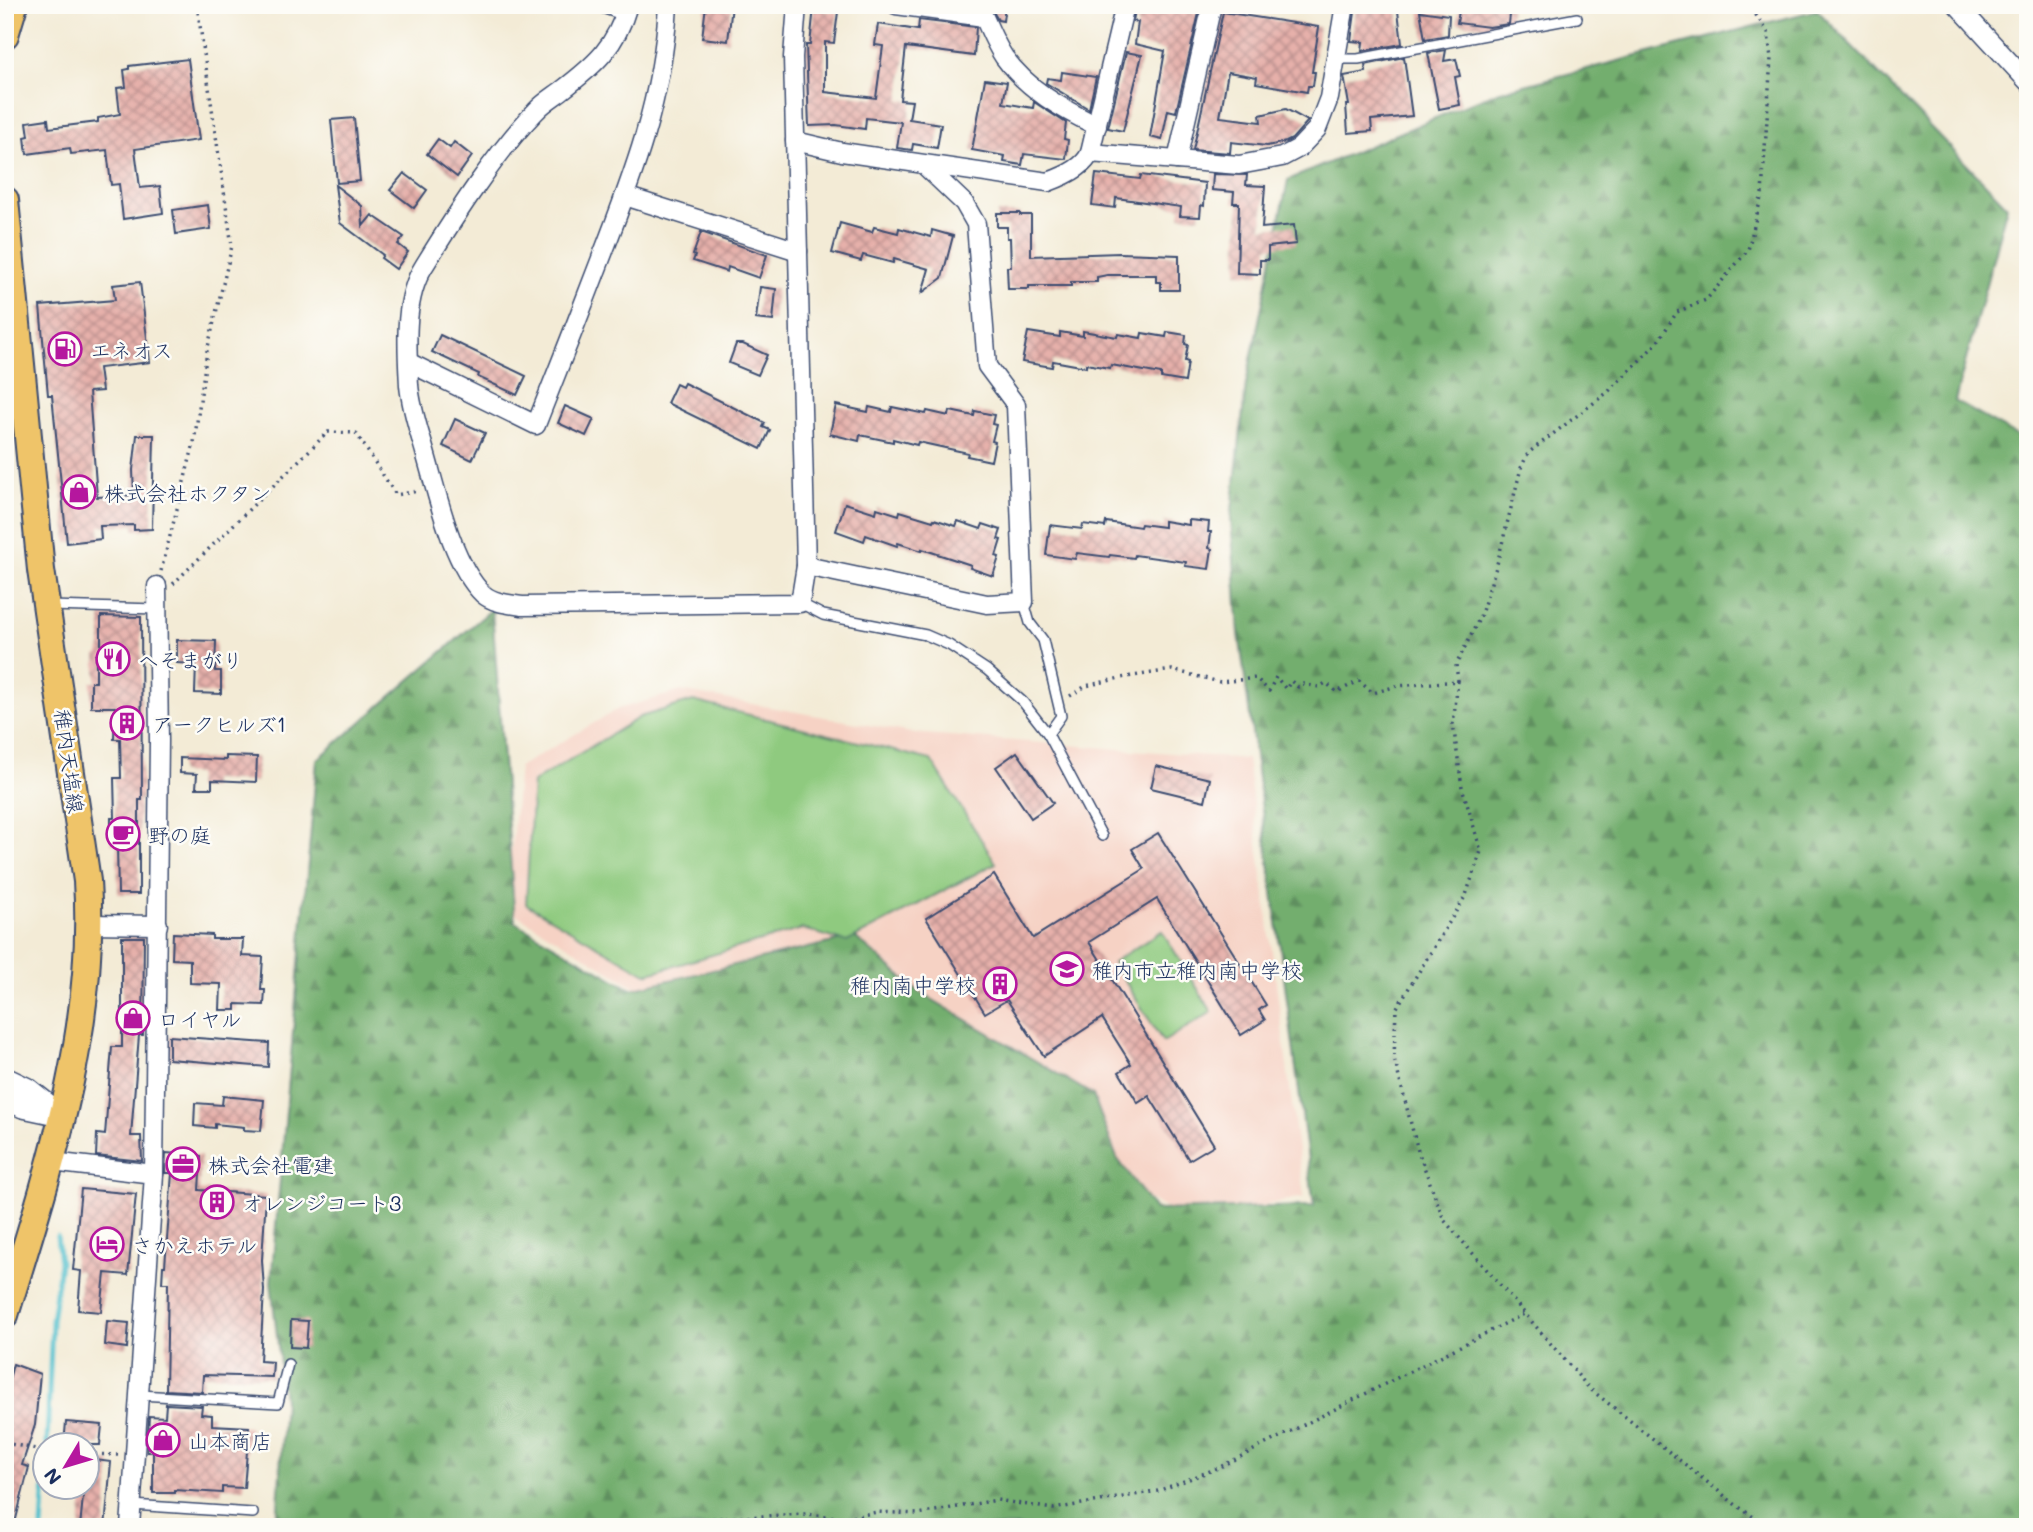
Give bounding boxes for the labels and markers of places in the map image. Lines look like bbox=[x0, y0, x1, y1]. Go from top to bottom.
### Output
fuel station icon: エネオス bbox=[46, 330, 84, 368]
place label: エネオス bbox=[90, 336, 173, 363]
shop icon: 株式会社ホクタン bbox=[60, 473, 98, 511]
place label: 株式会社ホクタン bbox=[104, 479, 272, 506]
restaurant icon: へそまがり bbox=[94, 640, 132, 678]
place label: へそまがり bbox=[138, 646, 243, 673]
building icon: アークヒルズ1 bbox=[108, 704, 146, 742]
place label: アークヒルズ1 bbox=[152, 710, 286, 737]
cafe icon: 野の庭 bbox=[104, 815, 142, 853]
place label: 野の庭 bbox=[148, 821, 211, 848]
school or university icon: 稚内市立稚内南中学校 bbox=[1048, 950, 1086, 988]
place label: 稚内市立稚内南中学校 bbox=[1092, 956, 1302, 983]
building icon: 稚内南中学校 bbox=[981, 965, 1019, 1003]
place label: 稚内南中学校 bbox=[850, 971, 976, 998]
shop icon: ロイヤル bbox=[114, 999, 152, 1037]
place label: ロイヤル bbox=[158, 1005, 242, 1032]
office icon: 株式会社電建 bbox=[164, 1145, 202, 1183]
place label: 株式会社電建 bbox=[208, 1151, 334, 1178]
building icon: オレンジコート3 bbox=[198, 1183, 236, 1221]
place label: オレンジコート3 bbox=[242, 1189, 401, 1216]
hotel icon: さかえホテル bbox=[88, 1225, 126, 1263]
place label: さかえホテル bbox=[132, 1231, 257, 1258]
shop icon: 山本商店 bbox=[144, 1421, 182, 1459]
place label: 山本商店 bbox=[188, 1427, 272, 1454]

